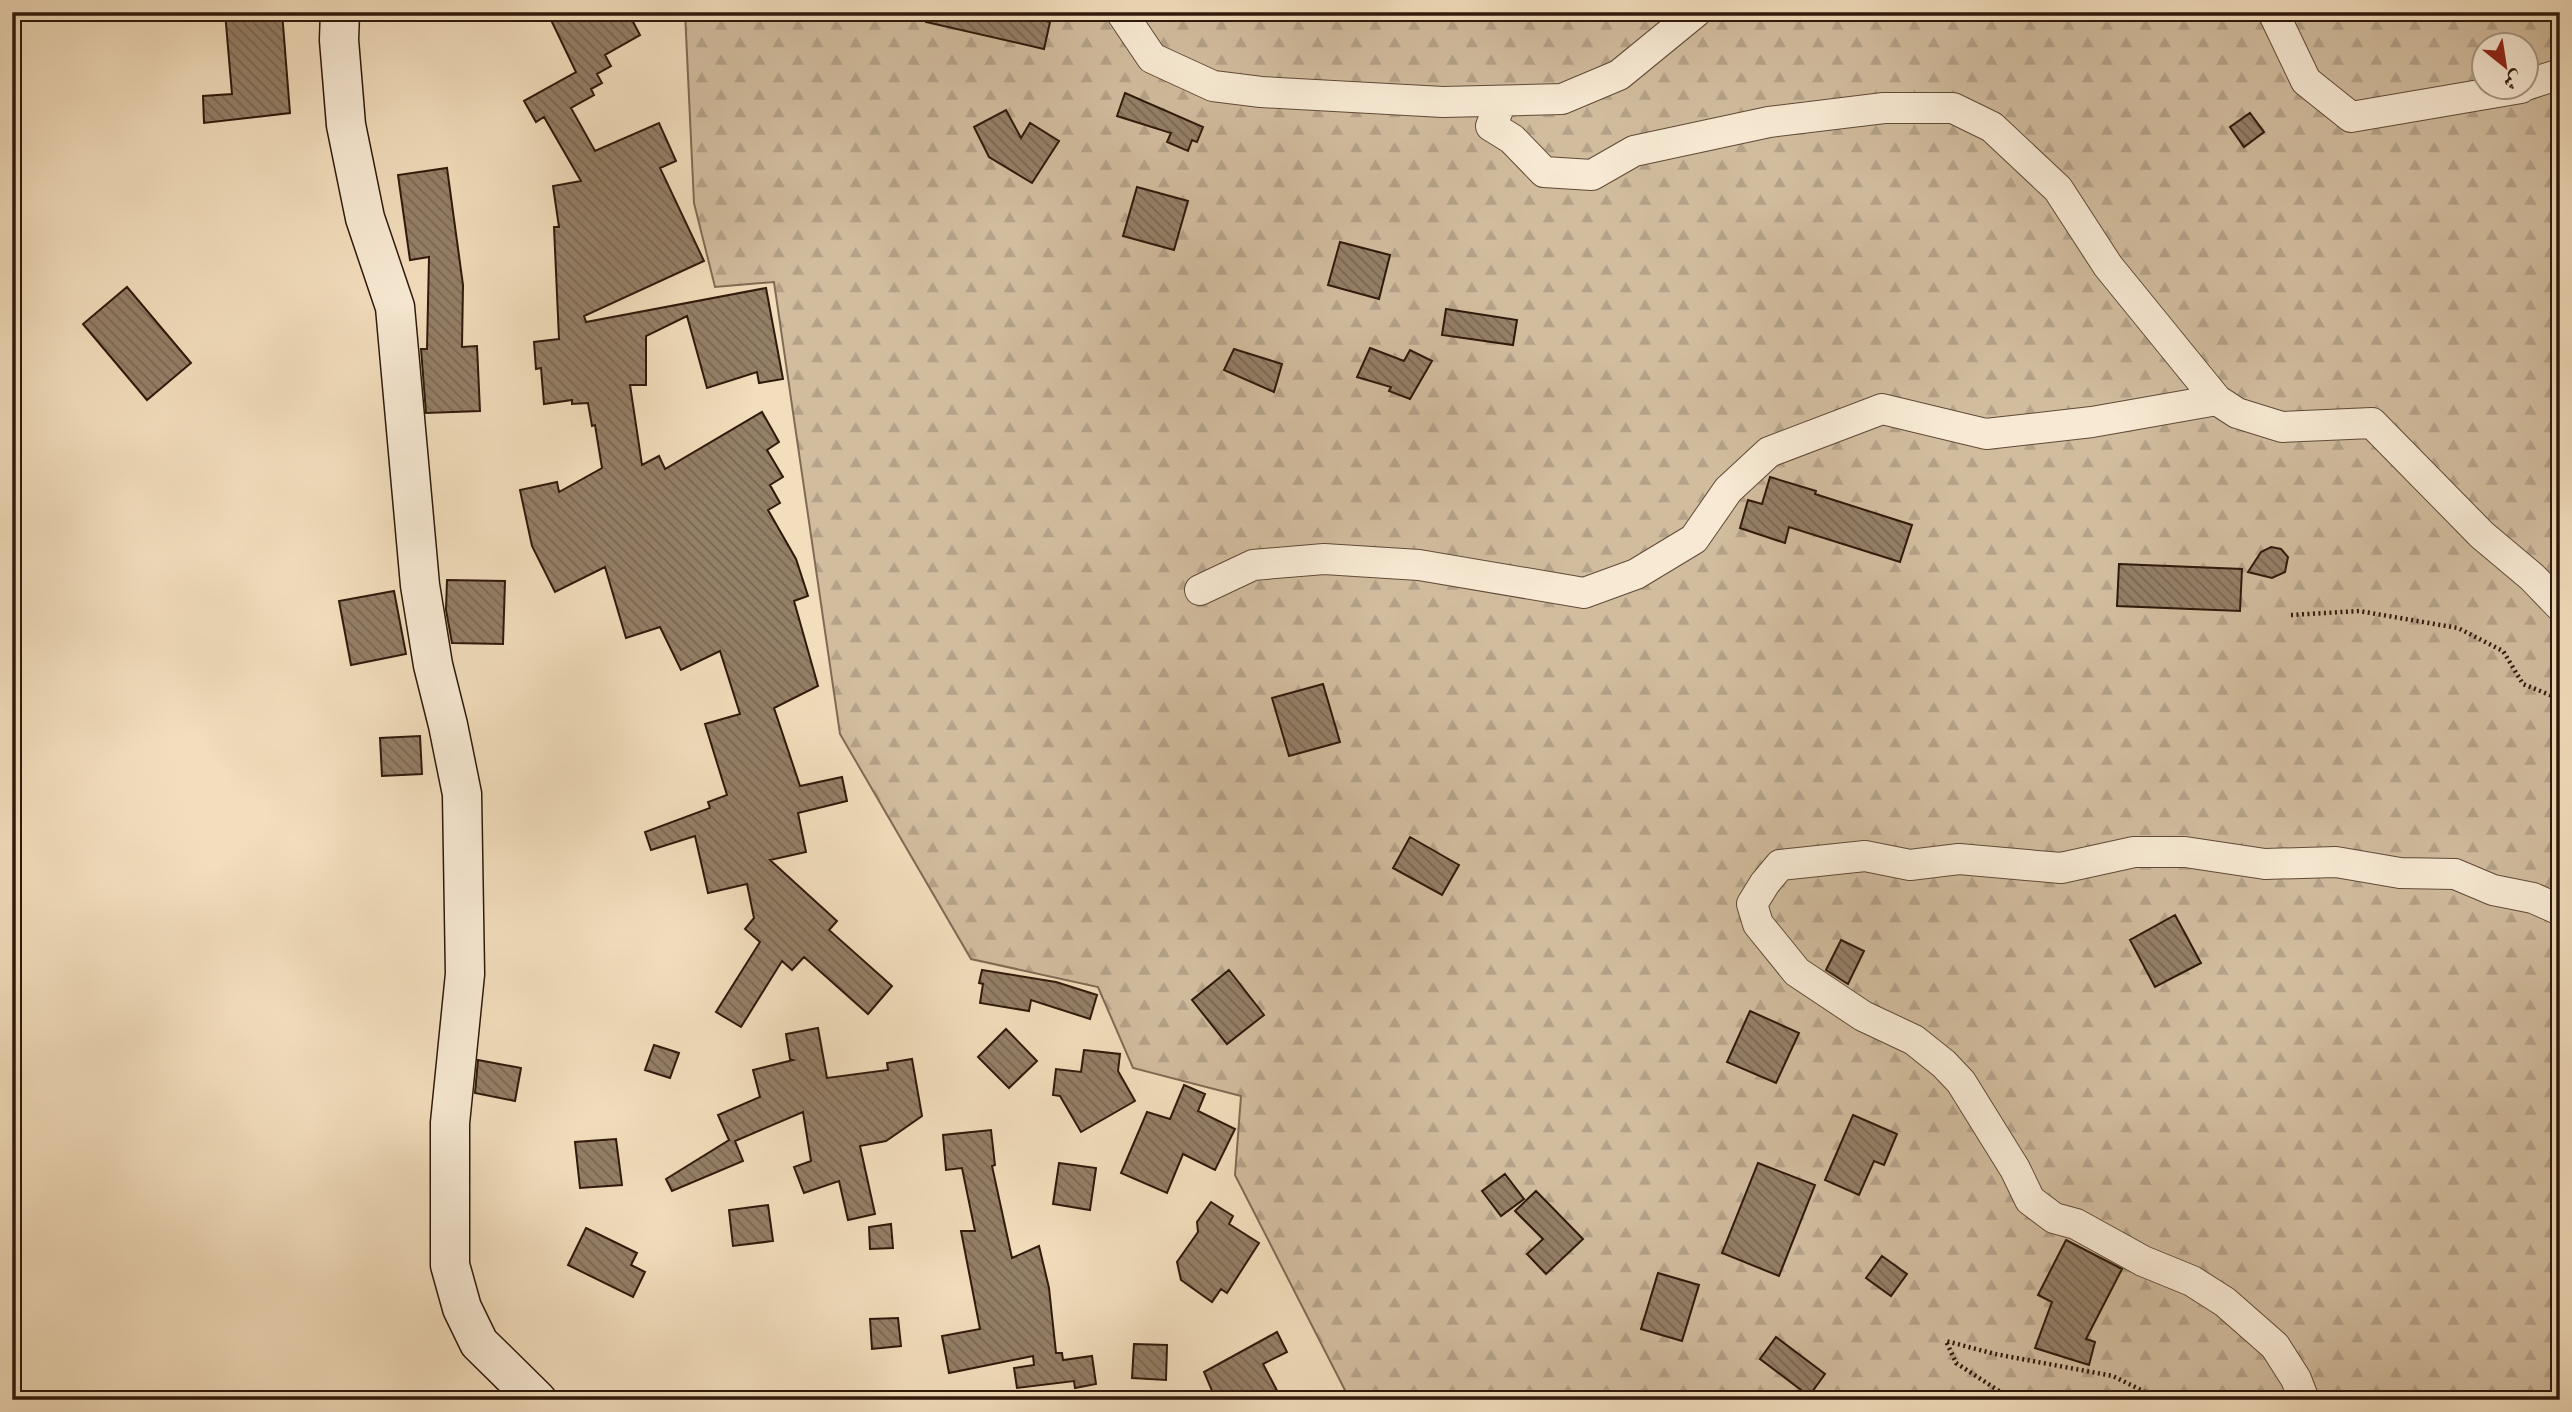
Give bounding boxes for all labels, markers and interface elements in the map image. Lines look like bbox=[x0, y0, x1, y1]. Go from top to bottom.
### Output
north arrow bbox=[2470, 32, 2540, 102]
text: ش bbox=[2498, 64, 2527, 94]

